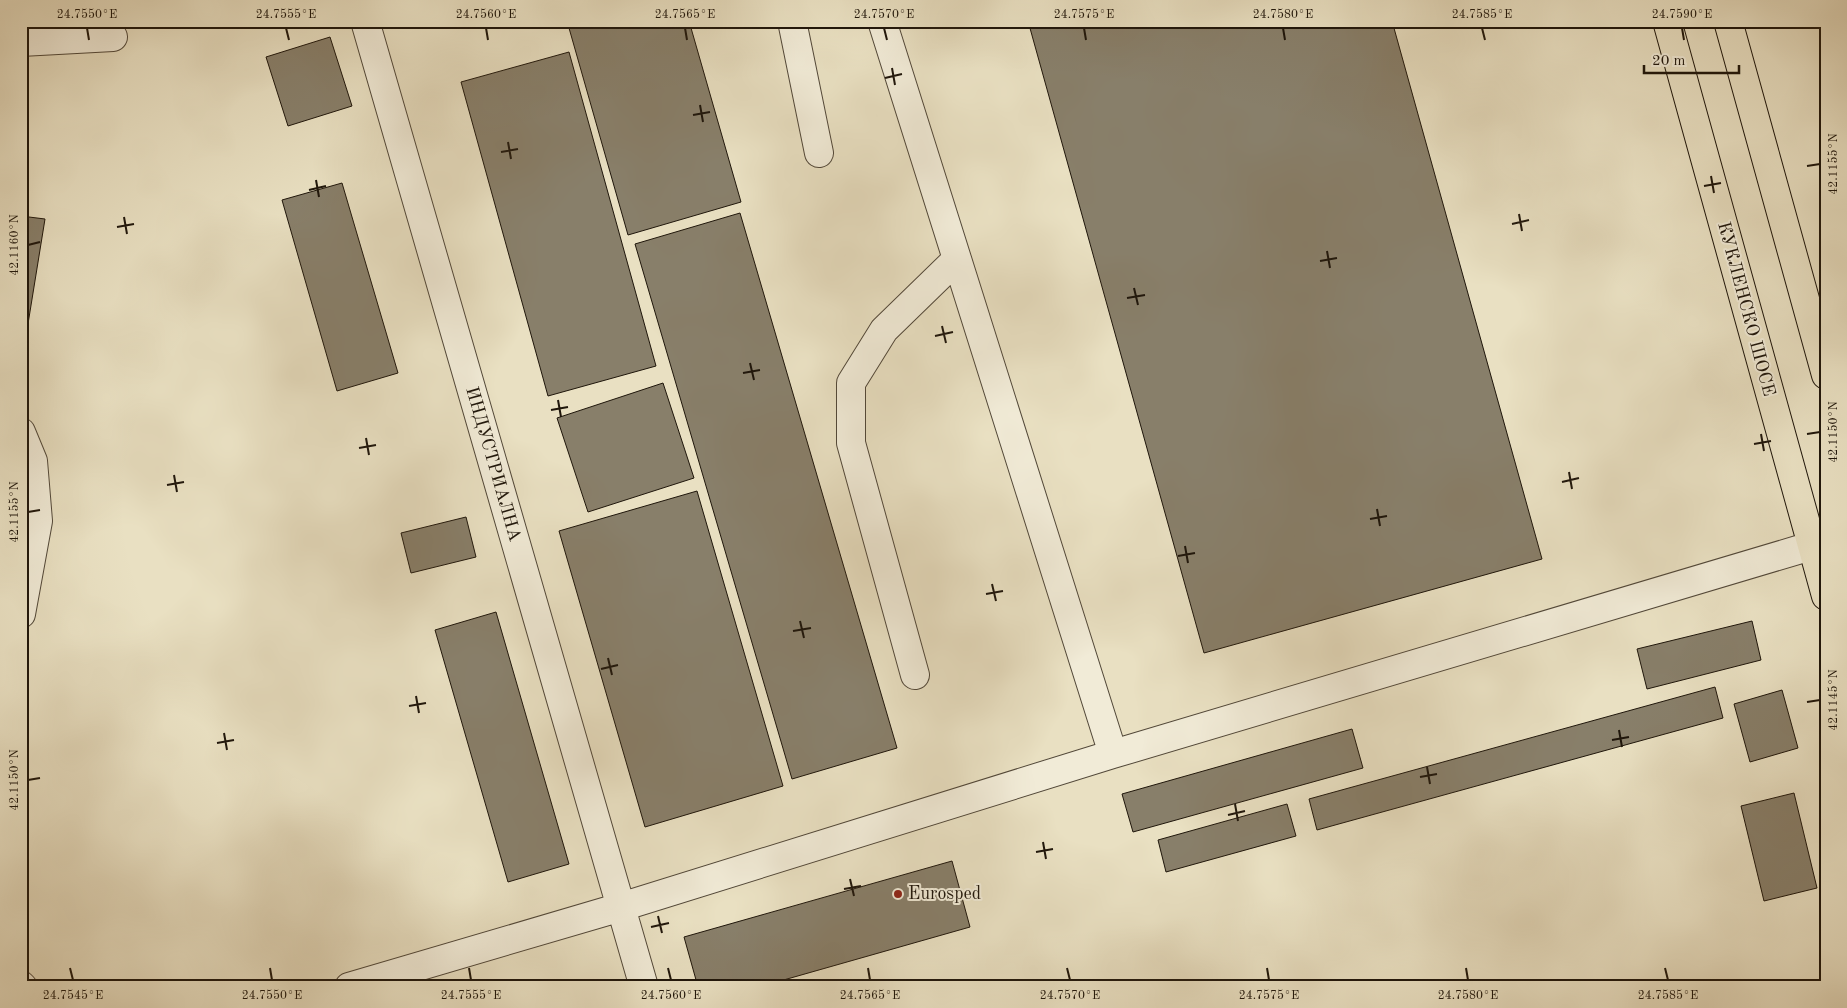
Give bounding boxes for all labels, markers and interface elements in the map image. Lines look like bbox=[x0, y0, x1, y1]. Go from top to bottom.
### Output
text: 24.7550°E bbox=[57, 8, 117, 21]
text: 24.7555°E bbox=[256, 8, 316, 21]
text: 24.7560°E bbox=[456, 8, 516, 21]
text: 24.7565°E bbox=[655, 8, 715, 21]
text: 24.7570°E bbox=[854, 8, 914, 21]
text: 24.7575°E bbox=[1054, 8, 1114, 21]
text: 24.7580°E bbox=[1253, 8, 1313, 21]
text: 24.7585°E bbox=[1452, 8, 1512, 21]
text: 24.7590°E bbox=[1652, 8, 1712, 21]
scale bar bbox=[1644, 42, 1740, 74]
text: 20 m bbox=[1652, 54, 1686, 69]
text: 42.1155°N bbox=[1827, 133, 1840, 195]
text: 42.1160°N bbox=[9, 214, 21, 276]
street label: КУКЛЕНСКО ШОСЕ bbox=[1714, 220, 1778, 398]
street label: ИНДУСТРИАЛНА bbox=[462, 385, 524, 544]
text: 42.1150°N bbox=[1827, 401, 1840, 463]
text: 42.1155°N bbox=[8, 481, 21, 543]
text: 42.1145°N bbox=[1827, 669, 1840, 731]
text: 42.1150°N bbox=[8, 749, 21, 811]
place label: Eurosped bbox=[908, 885, 981, 903]
marker: Eurosped bbox=[892, 888, 904, 900]
text: 24.7545°E bbox=[43, 989, 103, 1002]
text: 24.7550°E bbox=[242, 989, 302, 1002]
text: 24.7555°E bbox=[441, 989, 501, 1002]
text: 24.7560°E bbox=[641, 989, 701, 1002]
text: 24.7565°E bbox=[840, 989, 900, 1002]
text: 24.7570°E bbox=[1040, 989, 1100, 1002]
text: 24.7575°E bbox=[1239, 989, 1299, 1002]
text: 24.7580°E bbox=[1438, 989, 1498, 1002]
text: 24.7585°E bbox=[1638, 989, 1698, 1002]

